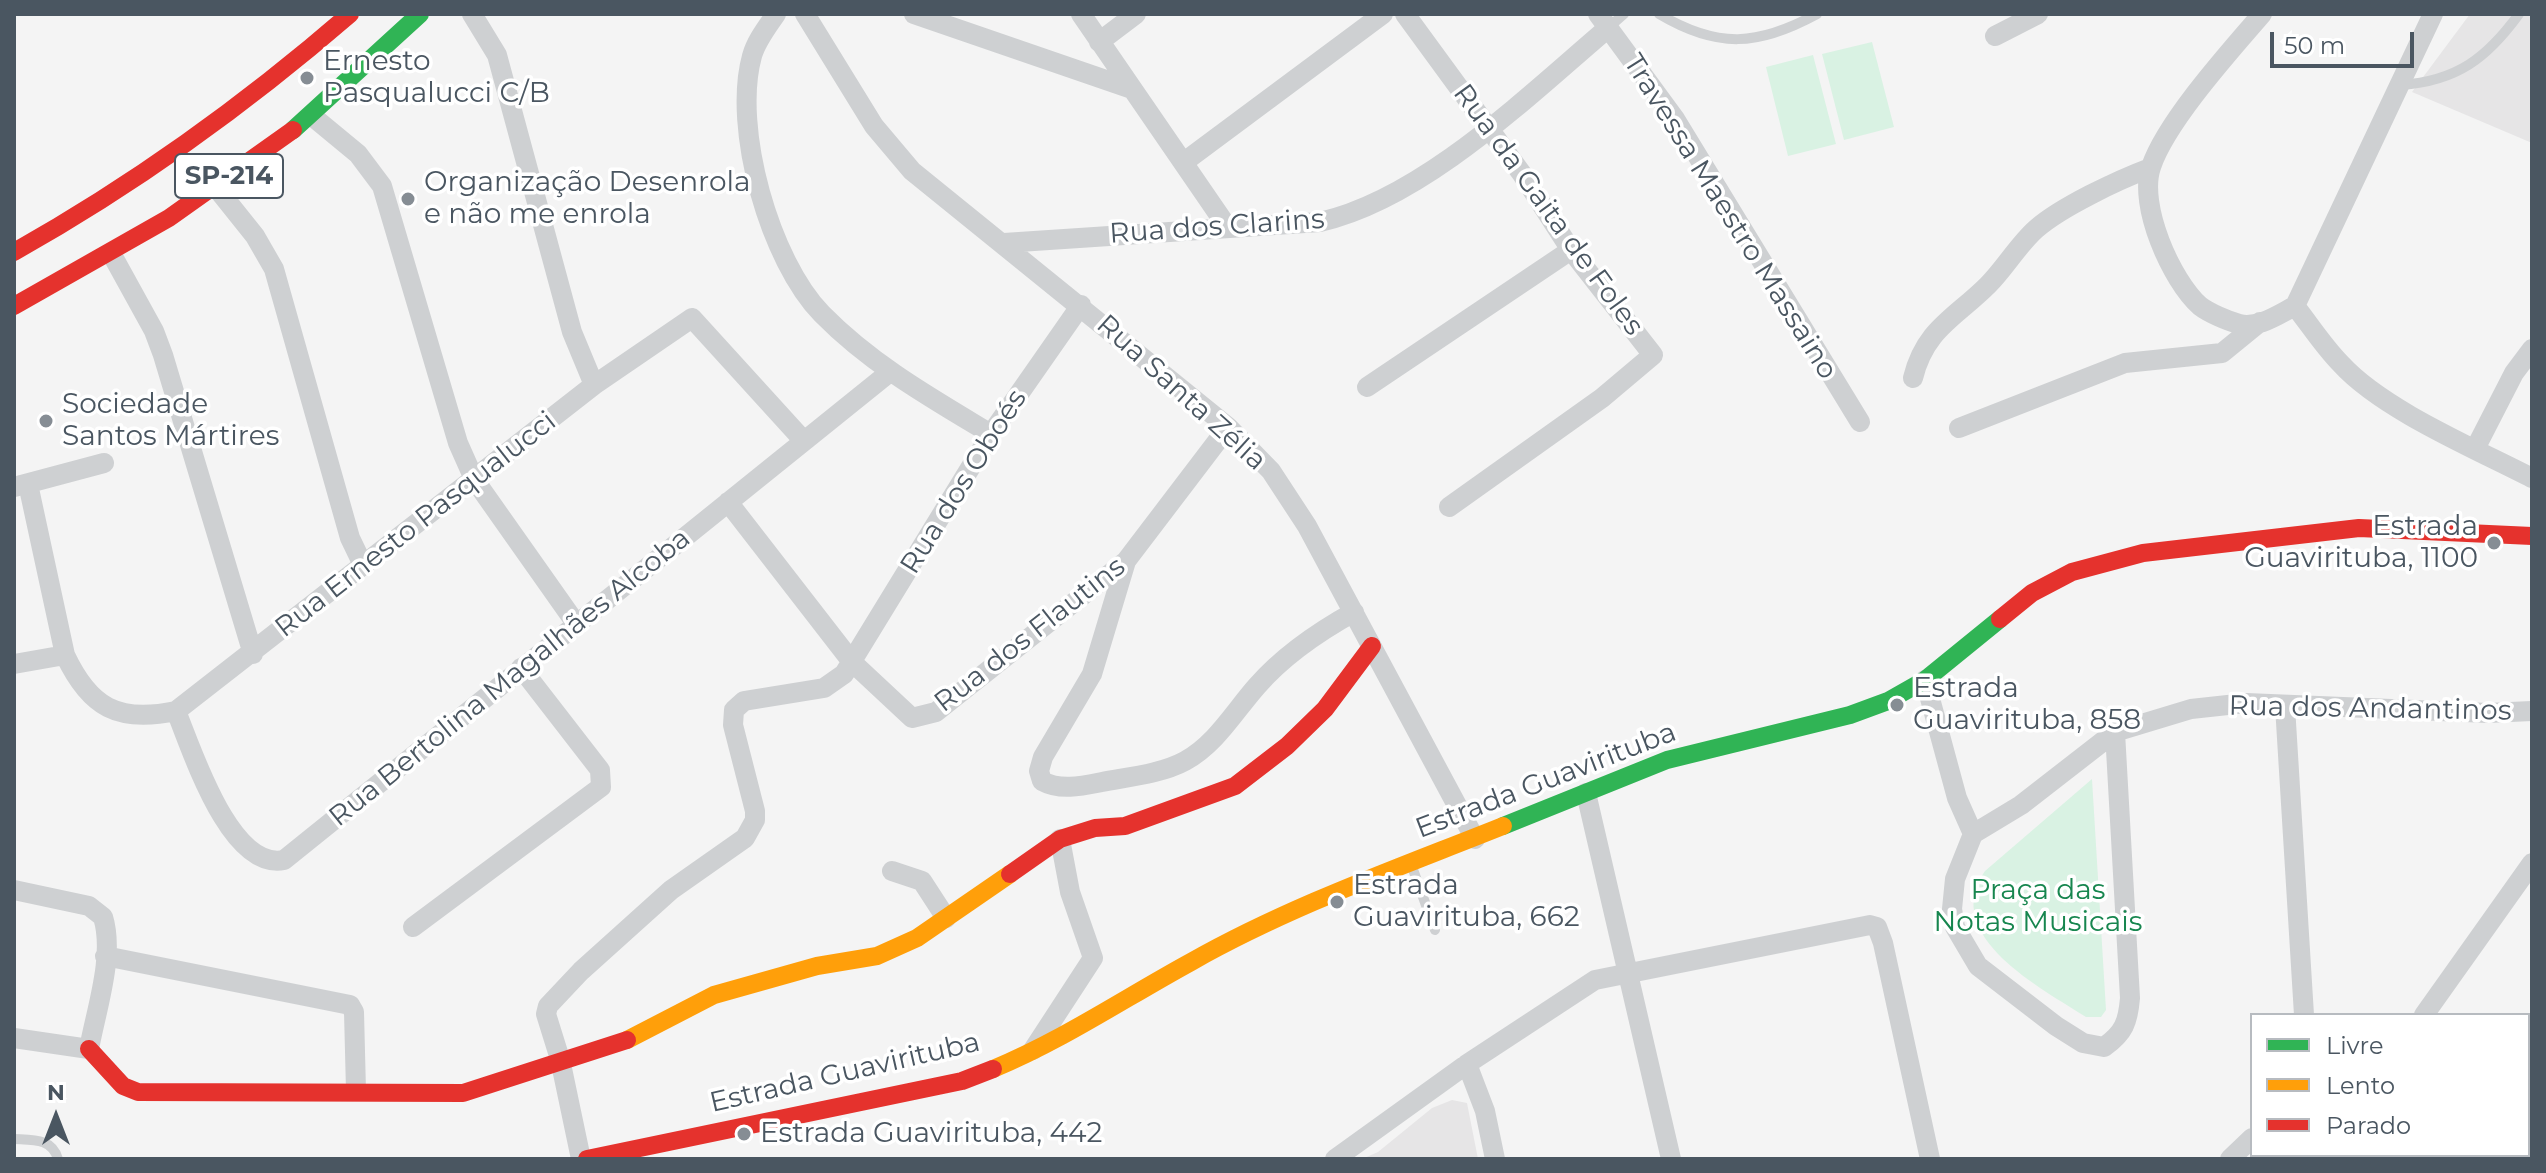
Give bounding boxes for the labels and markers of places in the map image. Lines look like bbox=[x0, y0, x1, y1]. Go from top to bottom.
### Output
place label: Ernesto Pasqualucci C/B bbox=[323, 45, 550, 111]
marker: Ernesto Pasqualucci C/B bbox=[298, 69, 316, 87]
place label: Organização Desenrola e não me enrola bbox=[424, 166, 751, 232]
marker: Organização Desenrola e não me enrola bbox=[399, 190, 417, 208]
place label: Sociedade Santos Mártires bbox=[62, 388, 279, 454]
marker: Sociedade Santos Mártires bbox=[37, 412, 55, 430]
place label: Estrada Guavirituba, 1100 bbox=[2244, 510, 2478, 576]
marker: Estrada Guavirituba, 1100 bbox=[2485, 534, 2503, 552]
place label: Estrada Guavirituba, 858 bbox=[1913, 672, 2141, 738]
marker: Estrada Guavirituba, 858 bbox=[1888, 696, 1906, 714]
place label: Estrada Guavirituba, 662 bbox=[1353, 869, 1580, 935]
marker: Estrada Guavirituba, 662 bbox=[1328, 893, 1346, 911]
place label: Estrada Guavirituba, 442 bbox=[760, 1117, 1102, 1151]
marker: Estrada Guavirituba, 442 bbox=[735, 1125, 753, 1143]

